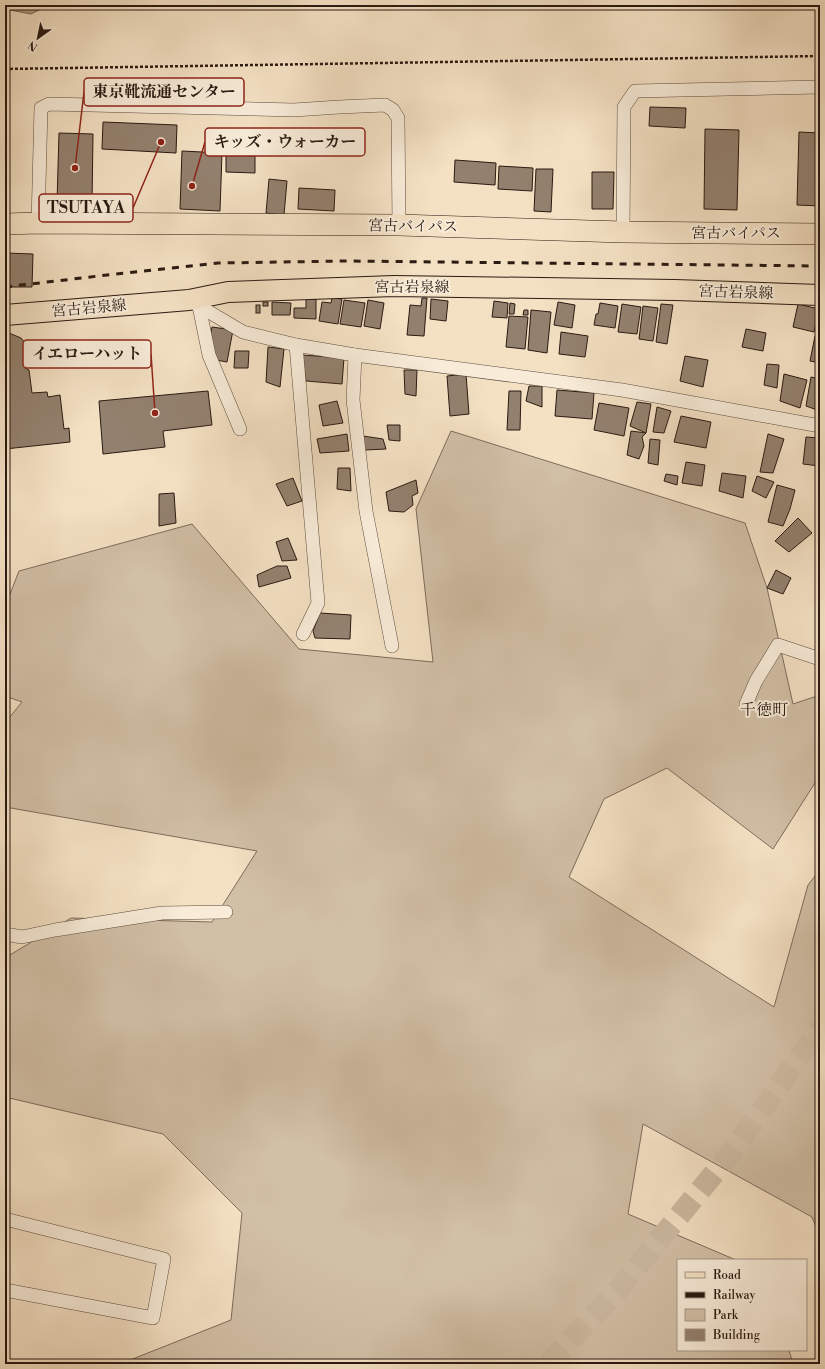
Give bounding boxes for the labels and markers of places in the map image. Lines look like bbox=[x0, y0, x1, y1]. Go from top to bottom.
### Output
callout: 東京靴流通センター bbox=[84, 78, 244, 106]
callout: キッズ・ウォーカー bbox=[205, 128, 365, 156]
callout: TSUTAYA bbox=[39, 194, 133, 222]
callout: イエローハット bbox=[23, 340, 151, 368]

